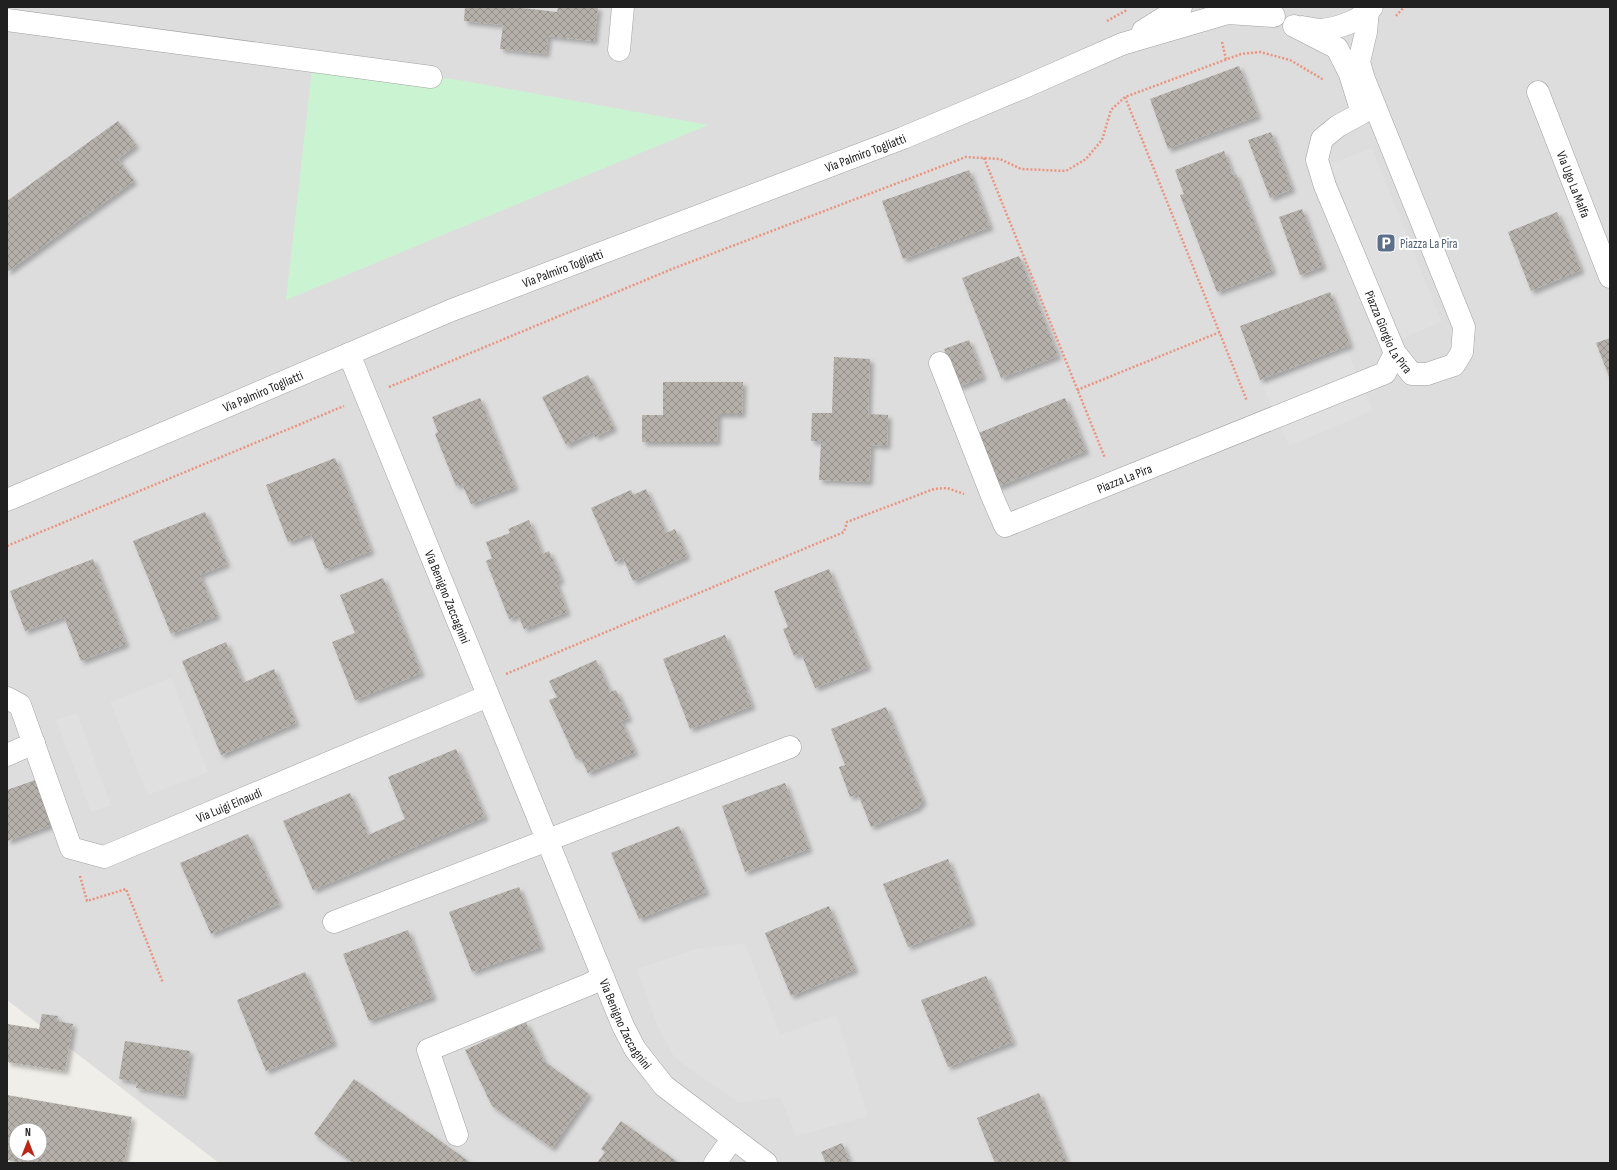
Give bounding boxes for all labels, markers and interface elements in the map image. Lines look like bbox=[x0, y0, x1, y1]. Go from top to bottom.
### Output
street label: Via Palmiro Togliatti bbox=[823, 131, 908, 176]
street label: Via Ugo La Malfa bbox=[1553, 149, 1593, 220]
parking icon: Piazza La Pira bbox=[1375, 232, 1397, 254]
place label: Piazza La Pira bbox=[1400, 236, 1458, 252]
street label: Via Palmiro Togliatti bbox=[520, 246, 605, 292]
street label: Piazza Giorgio La Pira bbox=[1361, 288, 1415, 377]
street label: Via Palmiro Togliatti bbox=[221, 368, 305, 416]
street label: Piazza La Pira bbox=[1095, 461, 1154, 497]
street label: Via Benigno Zaccagnini bbox=[421, 548, 473, 646]
street label: Via Luigi Einaudi bbox=[194, 785, 264, 826]
street label: Via Benigno Zaccagnini bbox=[596, 977, 655, 1073]
north arrow bbox=[8, 1122, 48, 1162]
text: N bbox=[25, 1126, 31, 1139]

